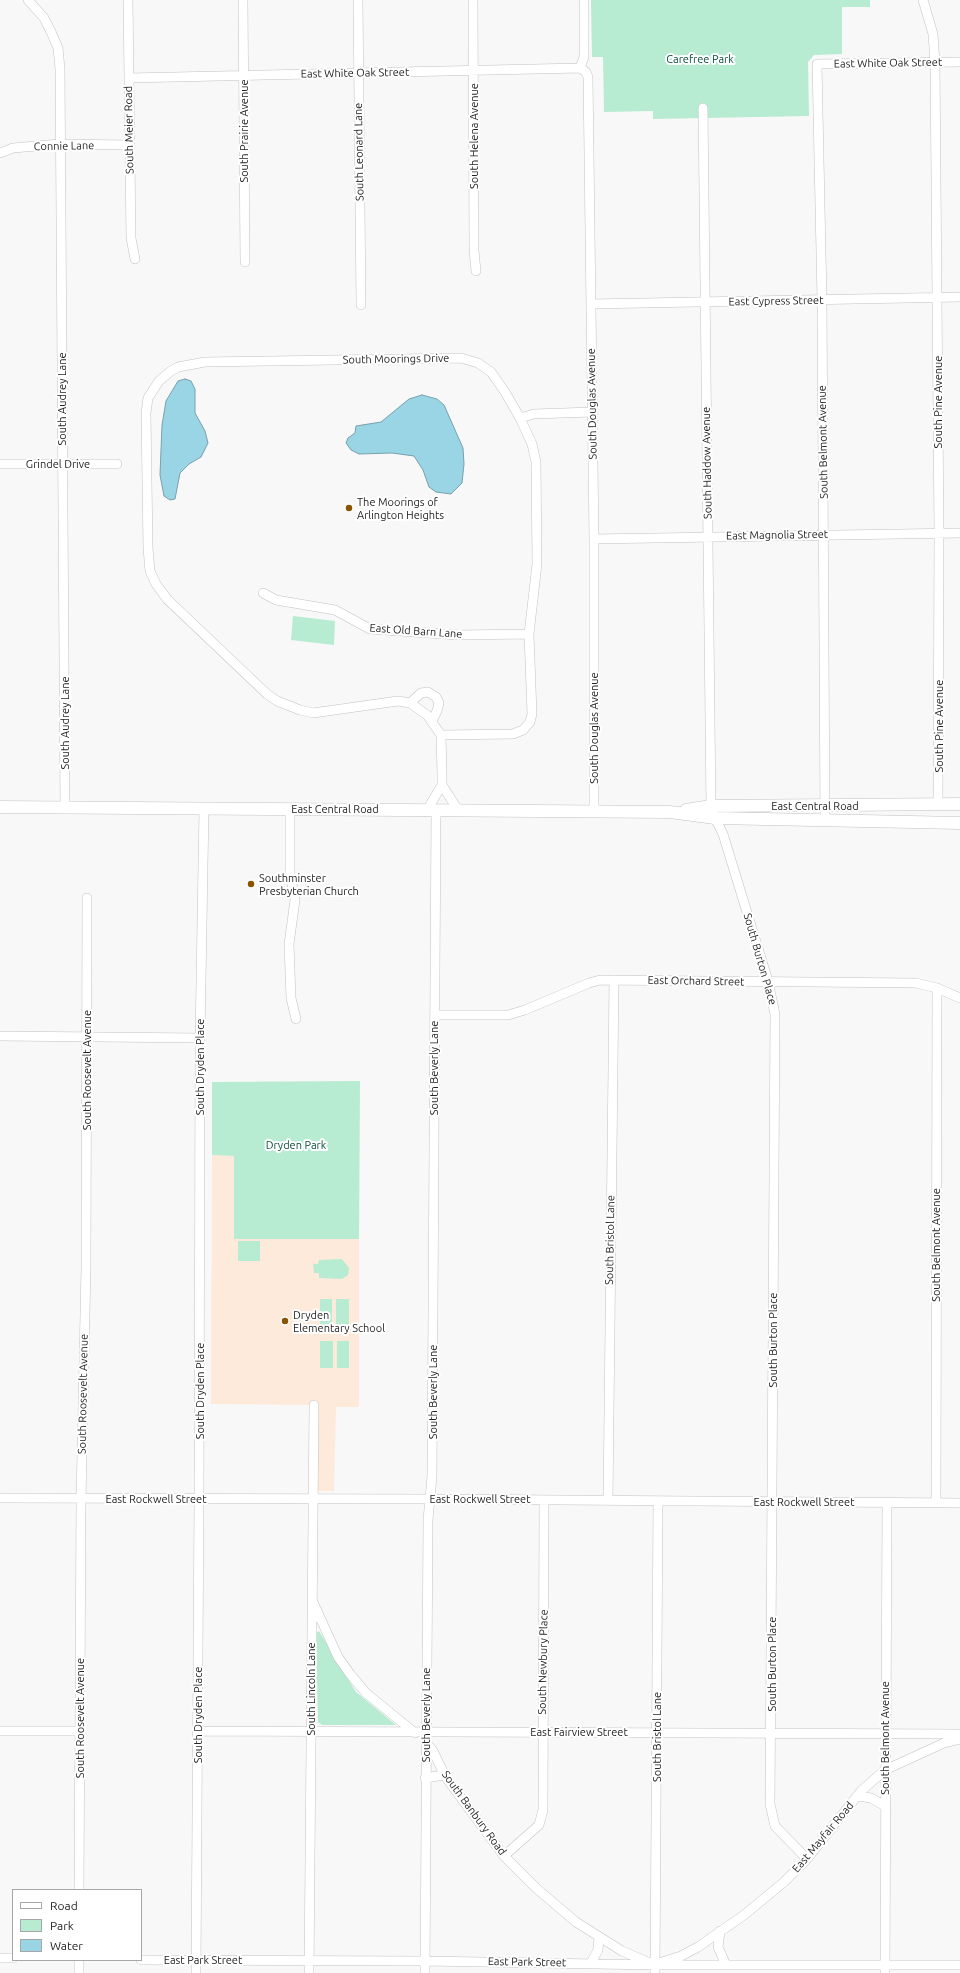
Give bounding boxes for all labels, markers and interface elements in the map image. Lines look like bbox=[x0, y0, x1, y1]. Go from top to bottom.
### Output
park label: Carefree Park bbox=[666, 52, 734, 66]
street label: East White Oak Street bbox=[834, 55, 942, 71]
street label: East White Oak Street bbox=[301, 65, 409, 81]
street label: South Prairie Avenue bbox=[237, 79, 251, 183]
street label: South Helena Avenue bbox=[467, 83, 481, 189]
street label: South Meier Road bbox=[122, 86, 136, 174]
street label: South Leonard Lane bbox=[352, 103, 366, 201]
street label: Connie Lane bbox=[34, 139, 94, 153]
street label: East Cypress Street bbox=[728, 294, 824, 308]
street label: South Douglas Avenue bbox=[584, 348, 600, 460]
street label: South Moorings Drive bbox=[343, 351, 449, 367]
street label: South Audrey Lane bbox=[55, 352, 69, 446]
street label: South Pine Avenue bbox=[931, 356, 945, 448]
street label: South Belmont Avenue bbox=[815, 385, 831, 499]
street label: South Haddow Avenue bbox=[699, 407, 715, 519]
street label: Grindel Drive bbox=[26, 457, 90, 471]
place label: The Moorings of Arlington Heights bbox=[357, 495, 444, 521]
marker: The Moorings of Arlington Heights bbox=[344, 503, 354, 513]
street label: East Magnolia Street bbox=[726, 528, 828, 542]
street label: East Old Barn Lane bbox=[369, 621, 463, 641]
street label: South Douglas Avenue bbox=[587, 672, 601, 784]
street label: South Audrey Lane bbox=[58, 676, 72, 770]
street label: South Pine Avenue bbox=[932, 680, 946, 772]
street label: East Central Road bbox=[771, 799, 859, 813]
street label: East Central Road bbox=[291, 802, 379, 816]
place label: Southminster Presbyterian Church bbox=[259, 871, 359, 897]
marker: Southminster Presbyterian Church bbox=[246, 879, 256, 889]
street label: South Burton Place bbox=[741, 912, 779, 1006]
street label: East Orchard Street bbox=[647, 974, 745, 988]
street label: South Roosevelt Avenue bbox=[80, 1010, 94, 1130]
street label: South Dryden Place bbox=[193, 1019, 207, 1115]
street label: South Beverly Lane bbox=[427, 1021, 441, 1115]
park label: Dryden Park bbox=[266, 1138, 326, 1152]
street label: South Belmont Avenue bbox=[929, 1188, 943, 1302]
street label: South Bristol Lane bbox=[603, 1195, 617, 1285]
street label: South Burton Place bbox=[766, 1293, 780, 1387]
place label: Dryden Elementary School bbox=[293, 1308, 385, 1334]
marker: Dryden Elementary School bbox=[280, 1316, 290, 1326]
street label: South Roosevelt Avenue bbox=[75, 1334, 91, 1454]
street label: South Dryden Place bbox=[193, 1343, 207, 1439]
street label: South Beverly Lane bbox=[426, 1345, 440, 1439]
street label: East Rockwell Street bbox=[106, 1492, 206, 1506]
street label: East Rockwell Street bbox=[430, 1492, 530, 1506]
street label: East Rockwell Street bbox=[754, 1495, 854, 1509]
street label: South Newbury Place bbox=[535, 1609, 551, 1715]
street label: South Burton Place bbox=[765, 1617, 779, 1711]
street label: South Lincoln Lane bbox=[304, 1643, 318, 1735]
street label: South Roosevelt Avenue bbox=[73, 1658, 87, 1778]
street label: South Dryden Place bbox=[191, 1667, 205, 1763]
street label: South Beverly Lane bbox=[419, 1668, 433, 1762]
street label: South Belmont Avenue bbox=[878, 1681, 892, 1795]
street label: South Bristol Lane bbox=[650, 1692, 664, 1782]
street label: East Fairview Street bbox=[530, 1725, 628, 1739]
street label: South Banbury Road bbox=[439, 1768, 509, 1858]
street label: East Mayfair Road bbox=[790, 1799, 856, 1875]
legend bbox=[12, 1889, 142, 1961]
text: Road bbox=[50, 1899, 78, 1912]
text: Park bbox=[50, 1919, 74, 1932]
text: Water bbox=[50, 1939, 83, 1952]
street label: East Park Street bbox=[164, 1953, 242, 1967]
street label: East Park Street bbox=[488, 1955, 566, 1969]

